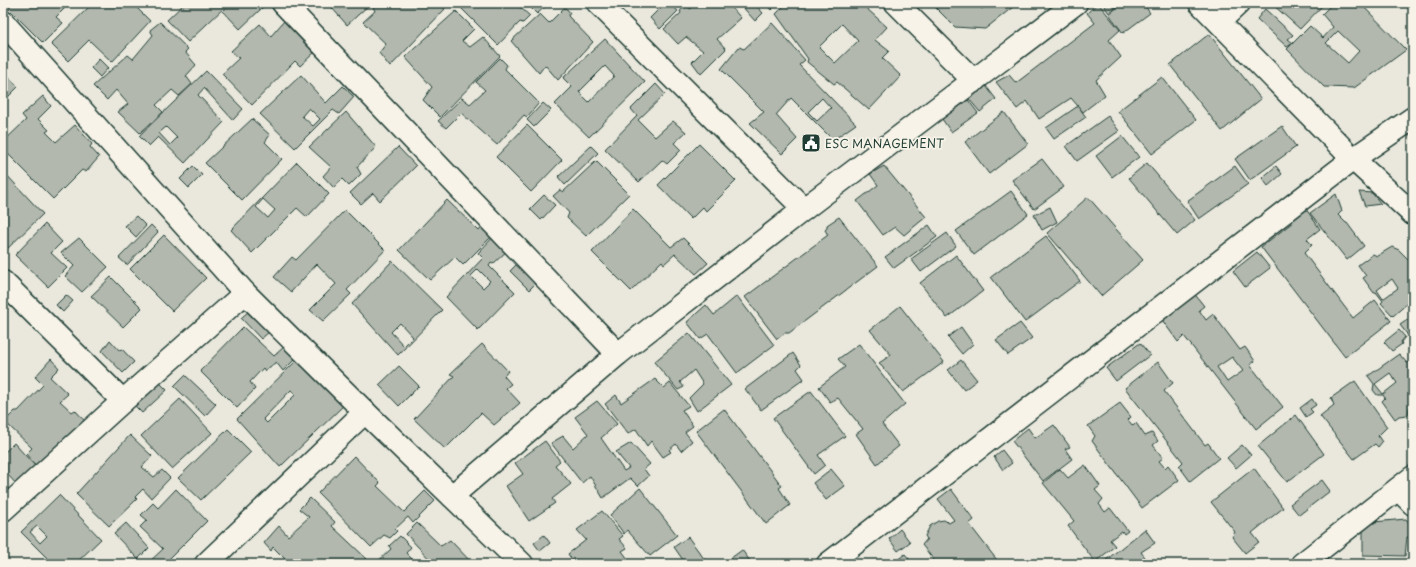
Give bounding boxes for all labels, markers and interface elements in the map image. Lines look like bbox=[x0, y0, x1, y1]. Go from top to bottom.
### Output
public building icon: ESC MANAGEMENT bbox=[800, 132, 822, 154]
place label: ESC MANAGEMENT bbox=[825, 134, 945, 152]

